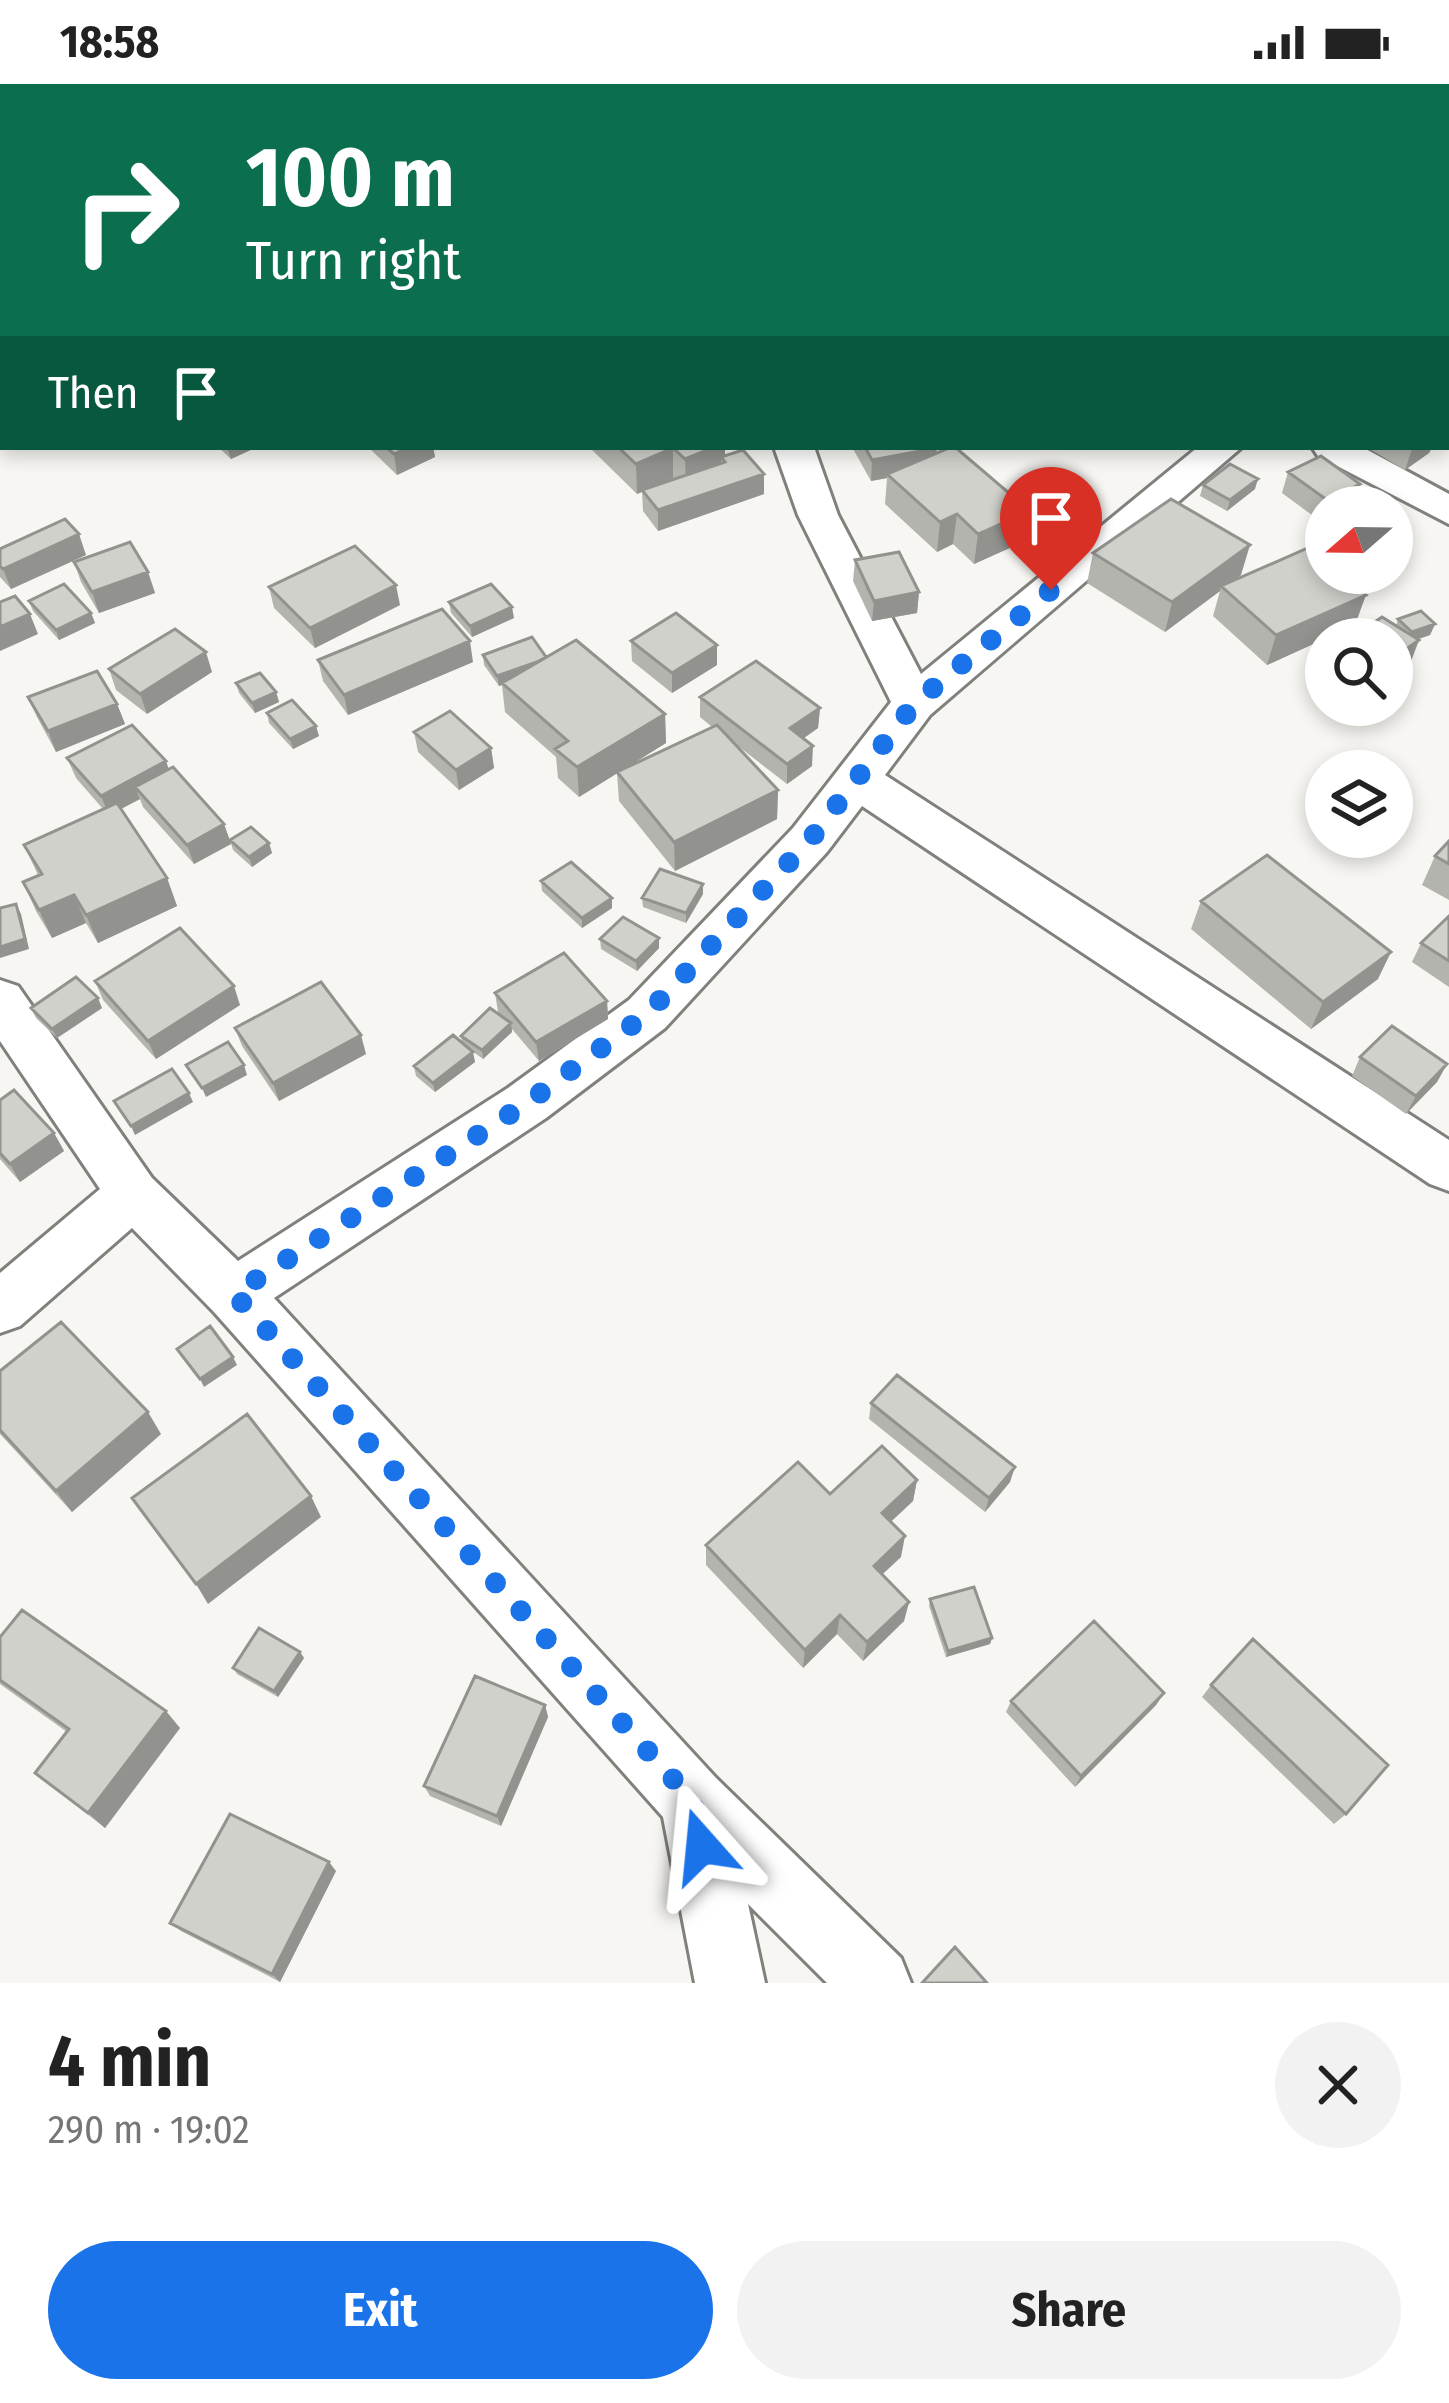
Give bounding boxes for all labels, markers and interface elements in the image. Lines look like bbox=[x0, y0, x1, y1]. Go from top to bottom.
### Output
text: 18:58 bbox=[60, 15, 159, 69]
text: 100 m bbox=[246, 127, 455, 228]
icon: right bbox=[48, 132, 204, 288]
text: Turn right bbox=[246, 229, 461, 293]
icon: arrive bbox=[163, 360, 229, 426]
text: Then bbox=[48, 366, 139, 420]
pin bbox=[1000, 467, 1102, 590]
icon: arrive bbox=[1018, 485, 1084, 551]
north arrow bbox=[1305, 486, 1413, 594]
map controls bbox=[1305, 486, 1413, 858]
button: search bbox=[1305, 618, 1413, 726]
button: layers bbox=[1305, 750, 1413, 858]
position arrow bbox=[639, 1783, 765, 1909]
text: 4 min bbox=[48, 2019, 211, 2105]
button: close bbox=[1275, 2022, 1401, 2148]
text: 290 m · 19:02 bbox=[48, 2107, 249, 2153]
button: Exit bbox=[48, 2241, 713, 2379]
button: Share bbox=[737, 2241, 1401, 2379]

